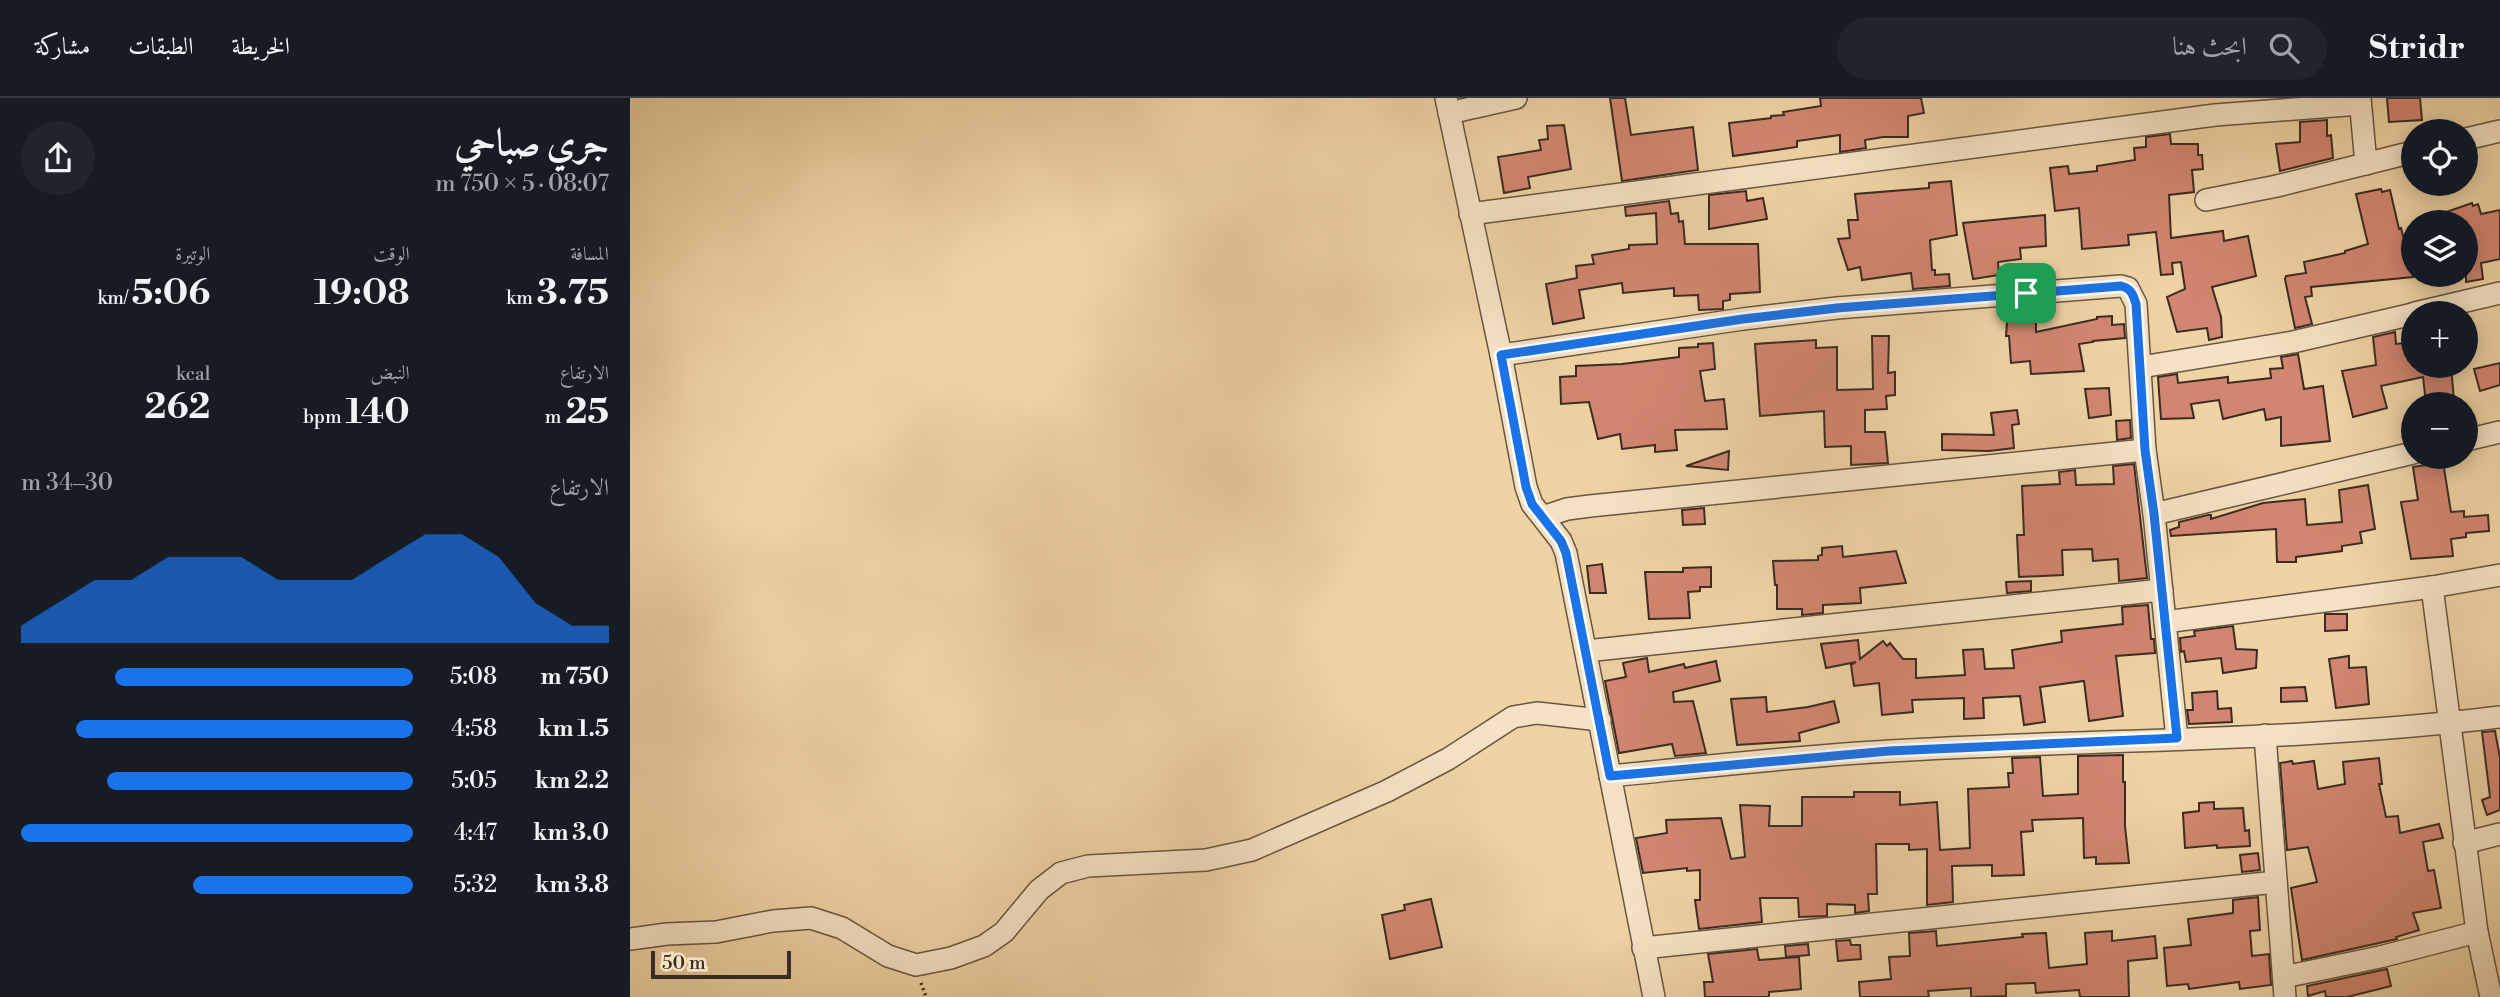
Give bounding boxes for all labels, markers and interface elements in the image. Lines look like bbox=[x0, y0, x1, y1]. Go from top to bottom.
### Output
search box bbox=[1837, 17, 2327, 80]
text: Stridr bbox=[2369, 28, 2465, 69]
icon: search bbox=[2265, 29, 2303, 67]
text: ابحث هنا bbox=[2172, 31, 2247, 63]
text: مشاركة bbox=[35, 32, 90, 62]
text: الطبقات bbox=[128, 32, 194, 62]
text: الخريطة bbox=[232, 32, 290, 62]
map controls bbox=[2401, 119, 2478, 469]
button: locate bbox=[2401, 119, 2478, 196]
text: جري صباحي bbox=[455, 120, 609, 167]
button: share bbox=[21, 121, 95, 195]
text: 08:07 · 5 × 750 m bbox=[435, 170, 609, 198]
button: layers bbox=[2401, 210, 2478, 287]
text: الوتيرة bbox=[175, 242, 210, 266]
text: الوقت bbox=[373, 242, 410, 266]
text: المسافة bbox=[570, 242, 609, 266]
pin bbox=[1996, 263, 2056, 323]
text: 5:06 bbox=[132, 272, 210, 315]
text: 19:08 bbox=[314, 272, 410, 315]
text: 3.75 bbox=[537, 272, 609, 315]
icon: arrive bbox=[2007, 274, 2045, 312]
text: /km bbox=[97, 286, 132, 310]
text: km bbox=[506, 286, 537, 310]
button: + bbox=[2401, 301, 2478, 378]
text: النبض bbox=[371, 361, 410, 385]
text: الارتفاع bbox=[560, 361, 609, 385]
text: kcal bbox=[176, 362, 210, 386]
text: 262 bbox=[145, 386, 210, 429]
text: 140 bbox=[346, 391, 410, 434]
text: 25 bbox=[565, 391, 609, 434]
button: − bbox=[2401, 392, 2478, 469]
text: bpm bbox=[303, 405, 346, 429]
text: m bbox=[545, 405, 565, 429]
text: 30–34 m bbox=[21, 469, 113, 497]
text: الارتفاع bbox=[549, 474, 609, 502]
text: 5:08 bbox=[450, 663, 497, 691]
text: 750 m bbox=[540, 663, 609, 691]
text: 4:58 bbox=[451, 715, 497, 743]
text: 1.5 km bbox=[538, 715, 609, 743]
text: 5:05 bbox=[451, 767, 497, 795]
text: 2.2 km bbox=[535, 767, 609, 795]
text: 4:47 bbox=[454, 819, 497, 847]
text: 3.0 km bbox=[533, 819, 609, 847]
text: 5:32 bbox=[453, 871, 497, 899]
text: 3.8 km bbox=[535, 871, 609, 899]
scale bar bbox=[651, 948, 791, 980]
text: 50 m bbox=[662, 951, 706, 975]

